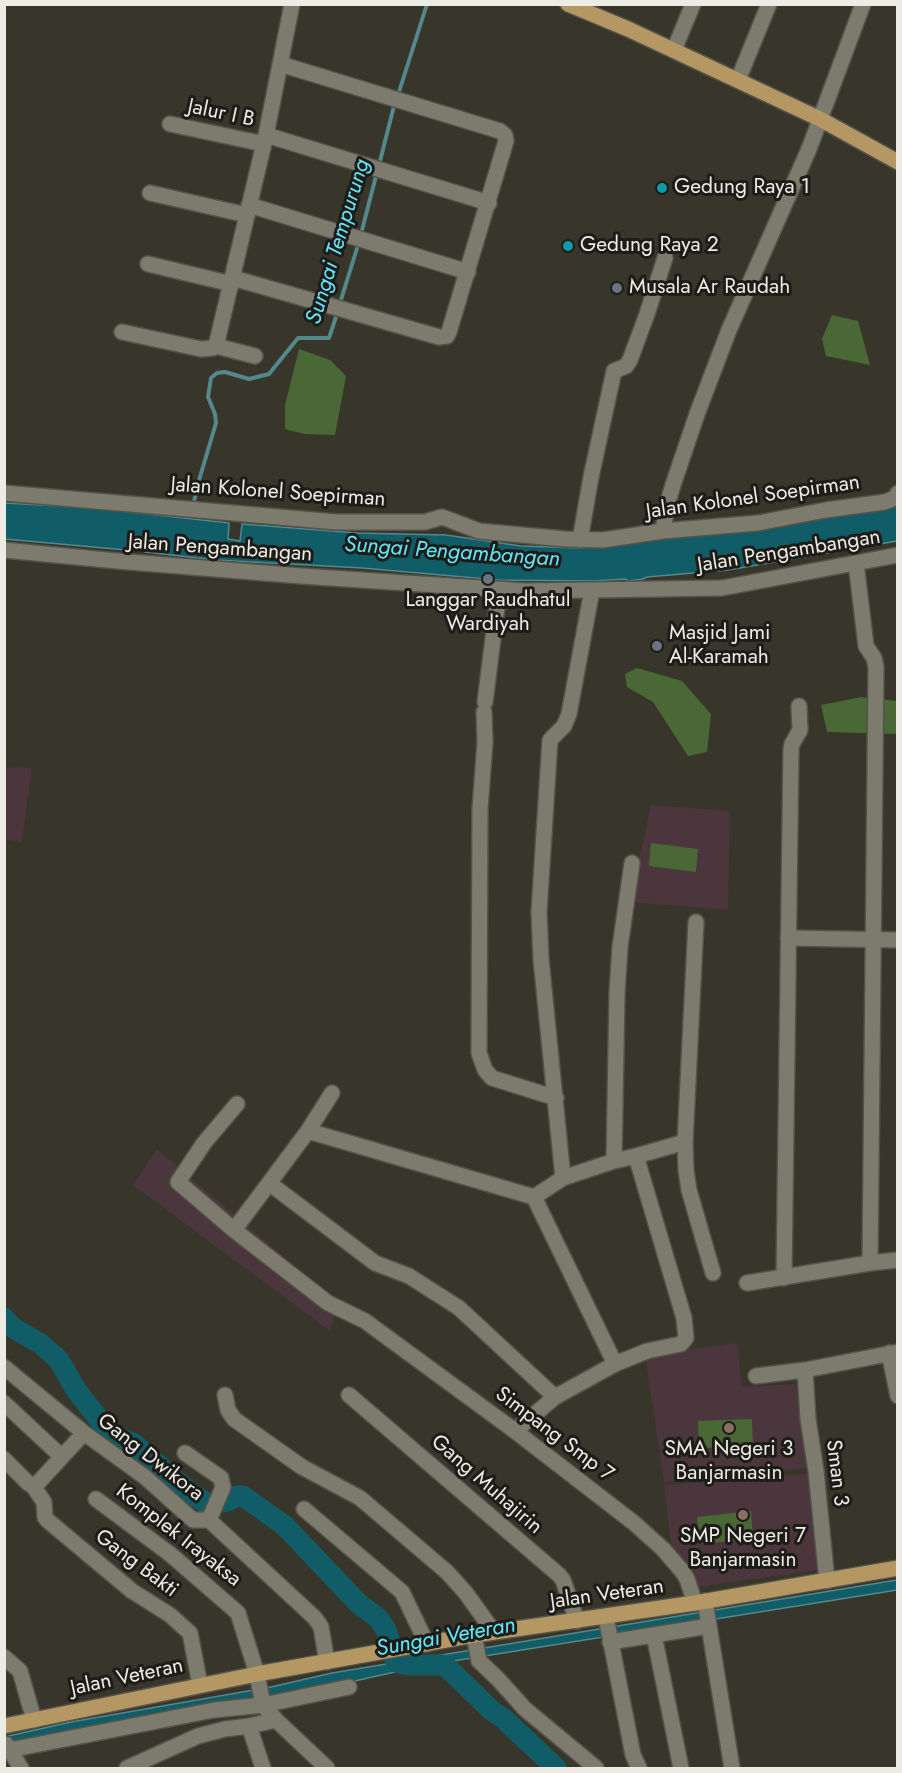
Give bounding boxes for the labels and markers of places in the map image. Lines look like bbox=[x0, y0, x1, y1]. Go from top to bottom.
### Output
place label: Gedung Raya 1 bbox=[674, 175, 810, 201]
marker: Gedung Raya 1 bbox=[655, 181, 669, 195]
place label: Gedung Raya 2 bbox=[580, 233, 719, 259]
marker: Gedung Raya 2 bbox=[561, 239, 575, 253]
place label: Musala Ar Raudah bbox=[629, 275, 790, 301]
marker: Musala Ar Raudah bbox=[610, 281, 624, 295]
marker: Langgar Raudhatul Wardiyah bbox=[481, 572, 495, 586]
place label: Langgar Raudhatul Wardiyah bbox=[406, 588, 570, 638]
place label: Masjid Jami Al-Karamah bbox=[669, 621, 771, 671]
marker: Masjid Jami Al-Karamah bbox=[650, 639, 664, 653]
marker: SMA Negeri 3 Banjarmasin bbox=[722, 1421, 736, 1435]
place label: SMA Negeri 3 Banjarmasin bbox=[665, 1437, 793, 1487]
marker: SMP Negeri 7 Banjarmasin bbox=[736, 1508, 750, 1522]
place label: SMP Negeri 7 Banjarmasin bbox=[680, 1524, 806, 1574]

